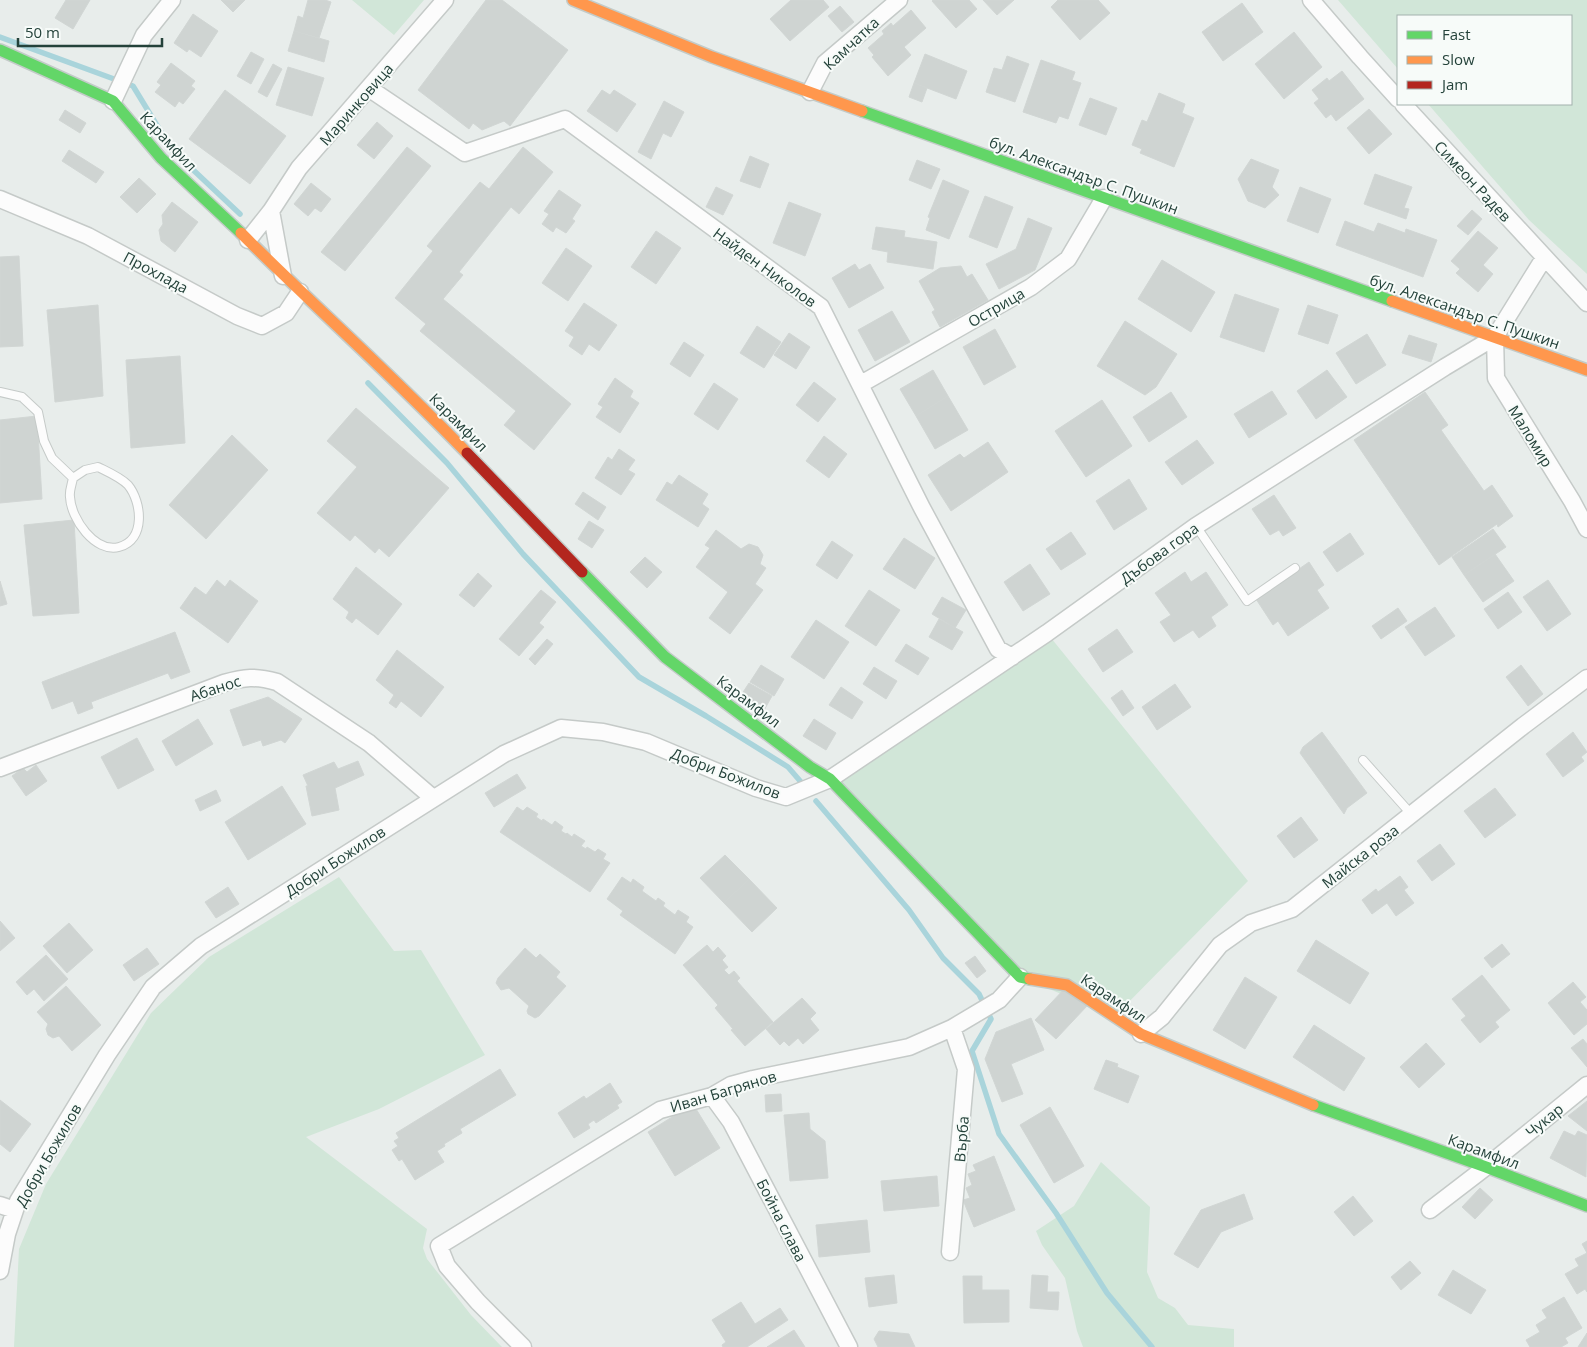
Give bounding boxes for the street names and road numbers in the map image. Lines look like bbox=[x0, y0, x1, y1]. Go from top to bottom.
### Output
street label: Камчатка bbox=[819, 12, 883, 74]
street label: Маринковица bbox=[315, 59, 397, 149]
street label: Карамфил bbox=[136, 107, 202, 175]
street label: бул. Александър С. Пушкин bbox=[987, 131, 1181, 219]
street label: Симеон Радев bbox=[1430, 136, 1516, 226]
street label: Найден Николов bbox=[709, 223, 821, 311]
street label: Прохлада bbox=[120, 247, 192, 297]
street label: бул. Александър С. Пушкин bbox=[1367, 269, 1563, 353]
street label: Острица bbox=[964, 283, 1028, 331]
street label: Карамфил bbox=[425, 388, 493, 456]
street label: Маломир bbox=[1504, 401, 1558, 471]
street label: Дъбова гора bbox=[1116, 518, 1202, 588]
street label: Абанос bbox=[187, 670, 243, 706]
street label: Карамфил bbox=[713, 670, 785, 732]
street label: Добри Божилов bbox=[668, 743, 784, 803]
street label: Майска роза bbox=[1317, 820, 1403, 892]
street label: Добри Божилов bbox=[281, 821, 389, 901]
street label: Карамфил bbox=[1077, 969, 1151, 1027]
street label: Иван Багрянов bbox=[667, 1065, 779, 1117]
street label: Чукар bbox=[1521, 1099, 1567, 1141]
street label: Добри Божилов bbox=[10, 1100, 86, 1210]
street label: Върба bbox=[949, 1115, 973, 1163]
street label: Карамфил bbox=[1445, 1129, 1523, 1173]
street label: Бойна слава bbox=[753, 1175, 811, 1265]

